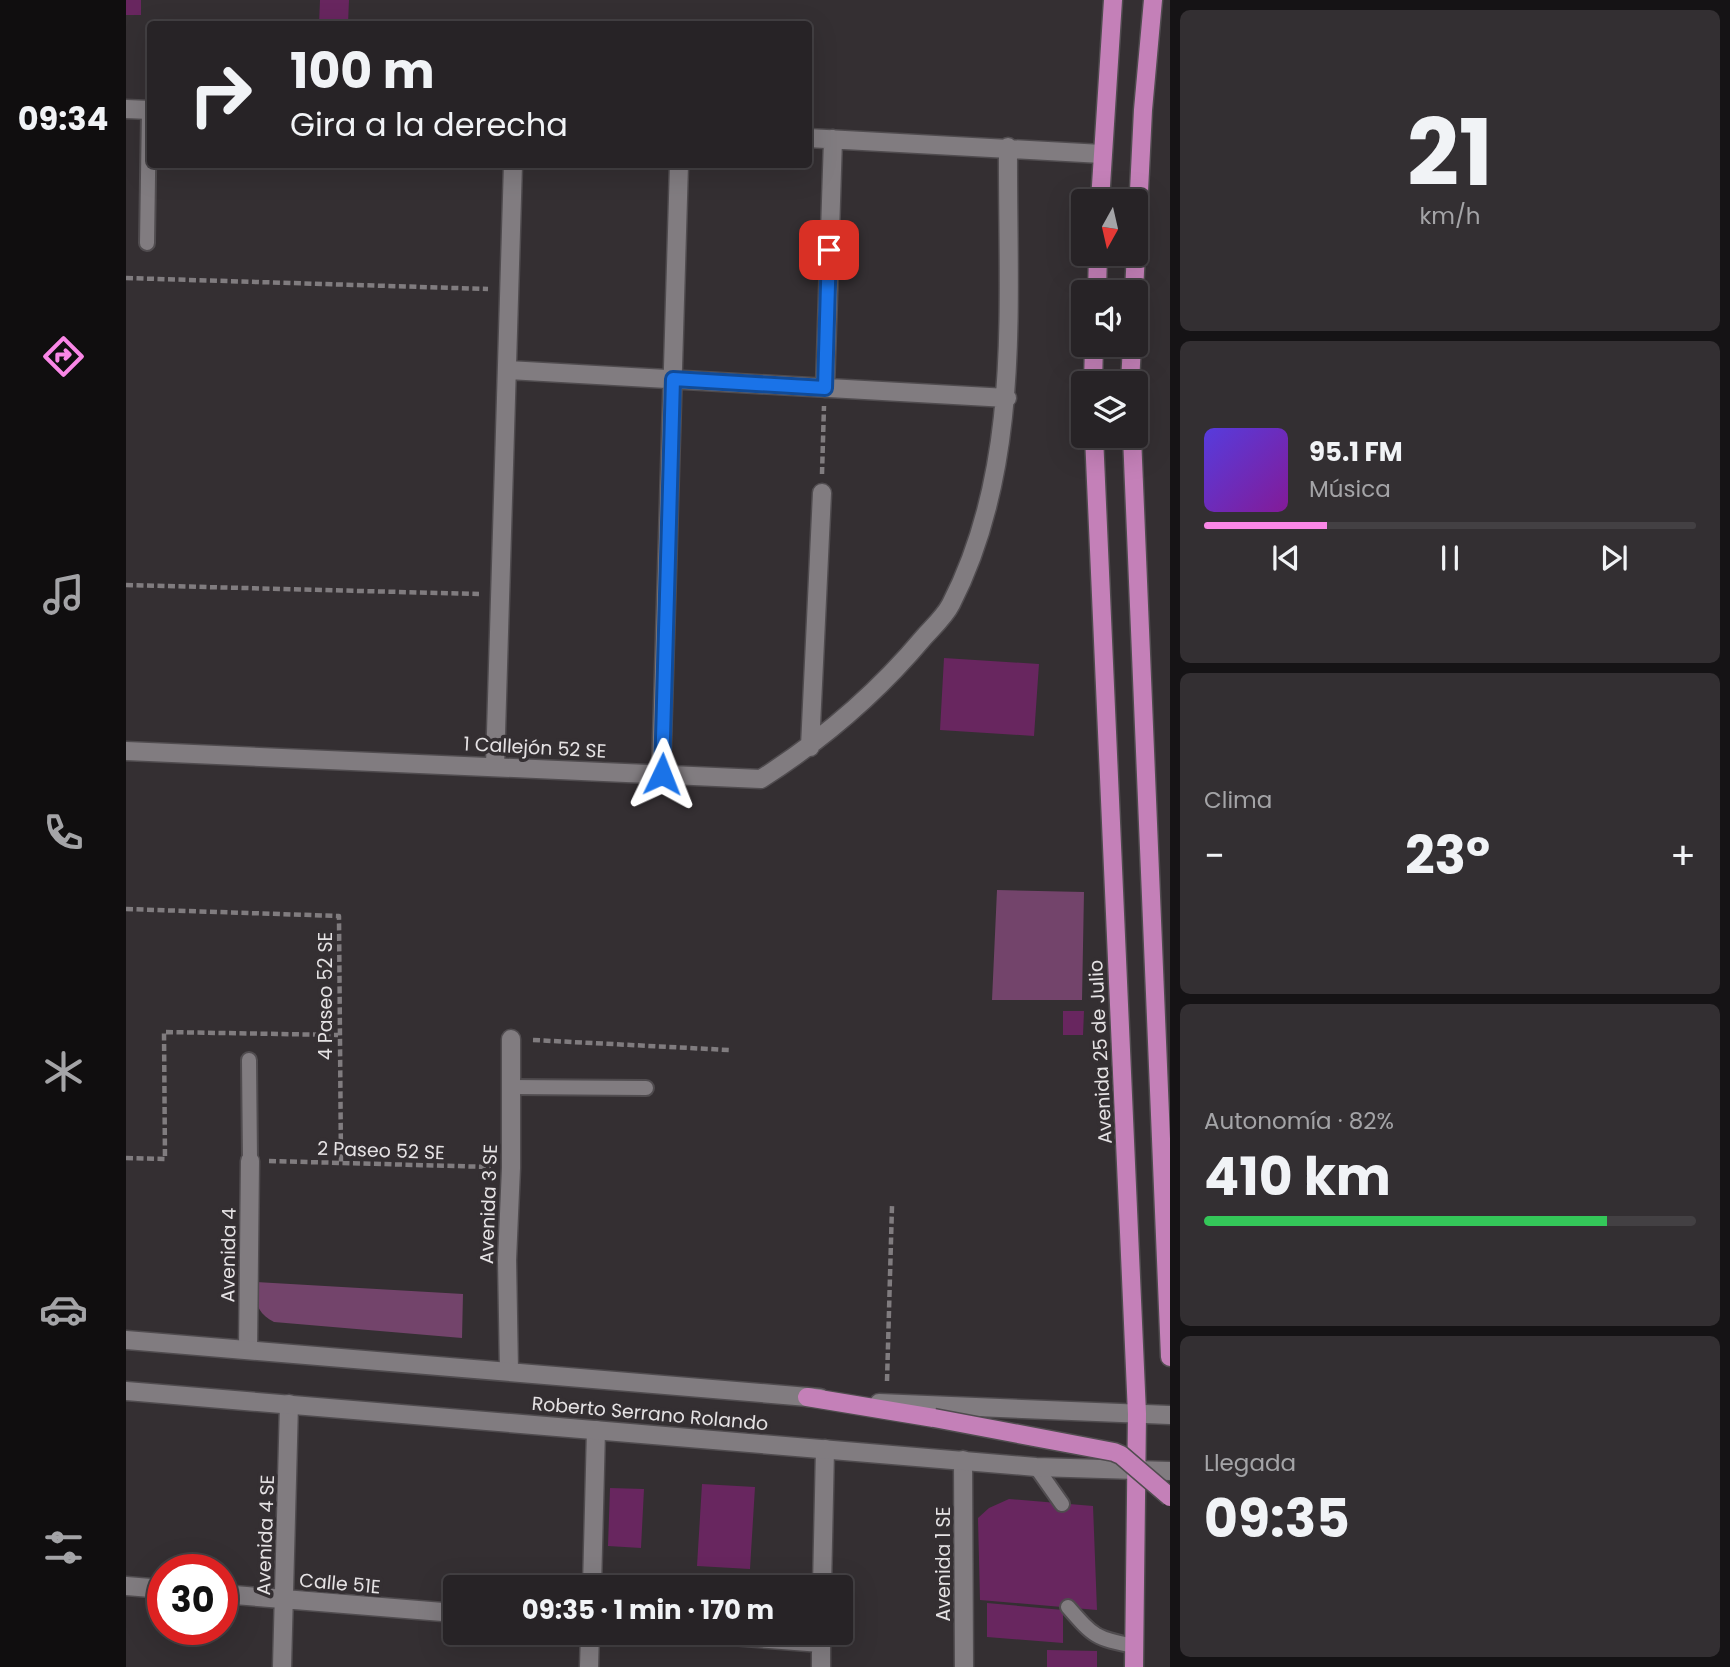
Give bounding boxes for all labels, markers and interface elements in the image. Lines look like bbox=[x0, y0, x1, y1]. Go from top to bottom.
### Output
text: 100 m bbox=[290, 37, 435, 105]
icon: right bbox=[175, 49, 266, 140]
text: 21 bbox=[1407, 89, 1493, 217]
text: 09:34 bbox=[18, 96, 108, 141]
text: Gira a la derecha bbox=[290, 102, 568, 147]
north arrow bbox=[1071, 189, 1148, 266]
map controls bbox=[1071, 189, 1148, 448]
text: km/h bbox=[1419, 200, 1481, 232]
pin bbox=[799, 220, 859, 280]
icon: arrive bbox=[810, 231, 848, 269]
button: sound bbox=[1071, 280, 1148, 357]
icon: directions bbox=[39, 332, 88, 381]
button: layers bbox=[1071, 371, 1148, 448]
text: 95.1 FM bbox=[1309, 434, 1403, 470]
text: Música bbox=[1309, 473, 1391, 505]
icon: previous bbox=[1267, 539, 1305, 577]
icon: pause bbox=[1431, 539, 1469, 577]
icon: next bbox=[1595, 539, 1633, 577]
icon: music bbox=[39, 570, 88, 619]
street label: 1 Callejón 52 SE bbox=[463, 730, 607, 765]
position arrow bbox=[625, 737, 699, 811]
text: Clima bbox=[1204, 784, 1272, 816]
icon: phone bbox=[39, 808, 88, 857]
text: 23° bbox=[1405, 819, 1490, 892]
text: − bbox=[1204, 829, 1225, 882]
text: + bbox=[1670, 829, 1696, 882]
street label: 4 Paseo 52 SE bbox=[312, 932, 339, 1060]
street label: Avenida 25 de Julio bbox=[1082, 959, 1119, 1145]
icon: climate bbox=[39, 1047, 88, 1096]
text: Autonomía · 82% bbox=[1204, 1105, 1394, 1137]
street label: 2 Paseo 52 SE bbox=[317, 1135, 445, 1166]
text: 410 km bbox=[1204, 1140, 1391, 1213]
street label: Avenida 3 SE bbox=[473, 1144, 504, 1264]
street label: Avenida 4 bbox=[214, 1207, 243, 1303]
icon: car bbox=[39, 1285, 88, 1334]
street label: Roberto Serrano Rolando bbox=[531, 1390, 769, 1437]
text: Llegada bbox=[1204, 1447, 1296, 1479]
street label: Avenida 4 SE bbox=[250, 1474, 281, 1596]
text: 09:35 bbox=[1204, 1482, 1350, 1555]
street label: Avenida 1 SE bbox=[930, 1507, 957, 1621]
icon: filters bbox=[39, 1523, 88, 1572]
speed limit sign: 30 bbox=[147, 1554, 238, 1645]
street label: Calle 51E bbox=[298, 1566, 382, 1600]
text: 09:35 · 1 min · 170 m bbox=[522, 1592, 774, 1628]

